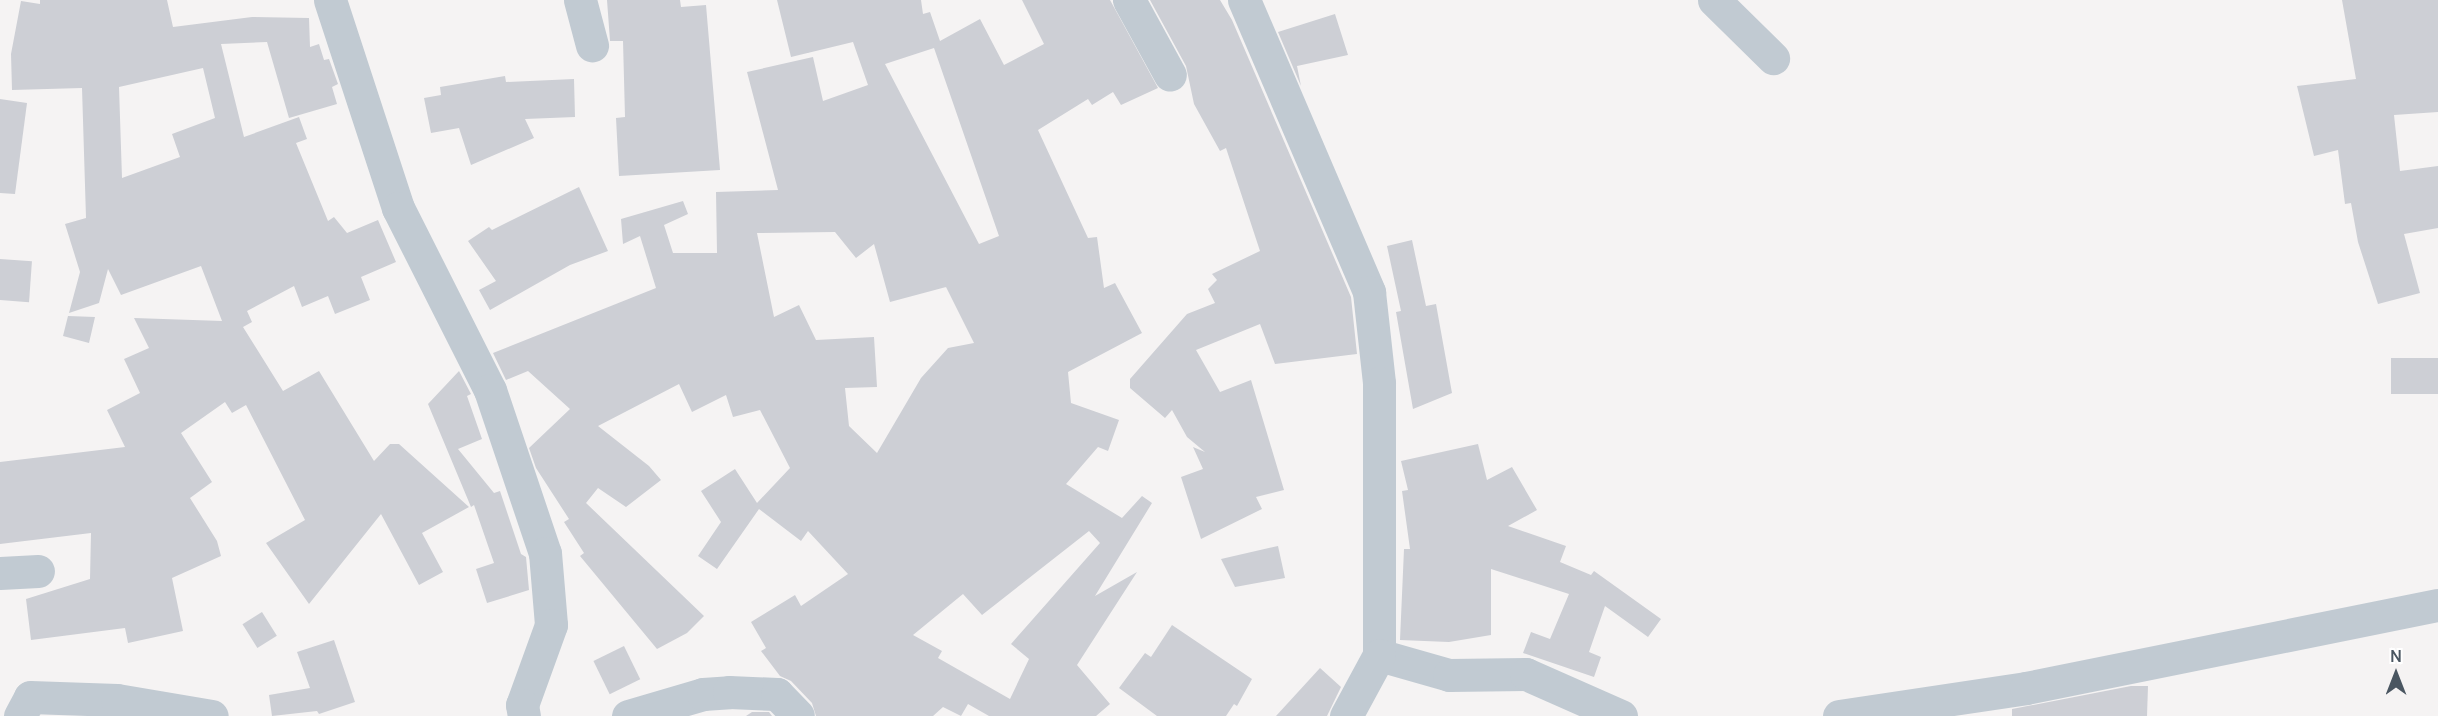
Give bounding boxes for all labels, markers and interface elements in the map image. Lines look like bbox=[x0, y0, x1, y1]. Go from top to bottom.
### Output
north arrow bbox=[2366, 644, 2426, 704]
text: N bbox=[2390, 645, 2402, 667]

